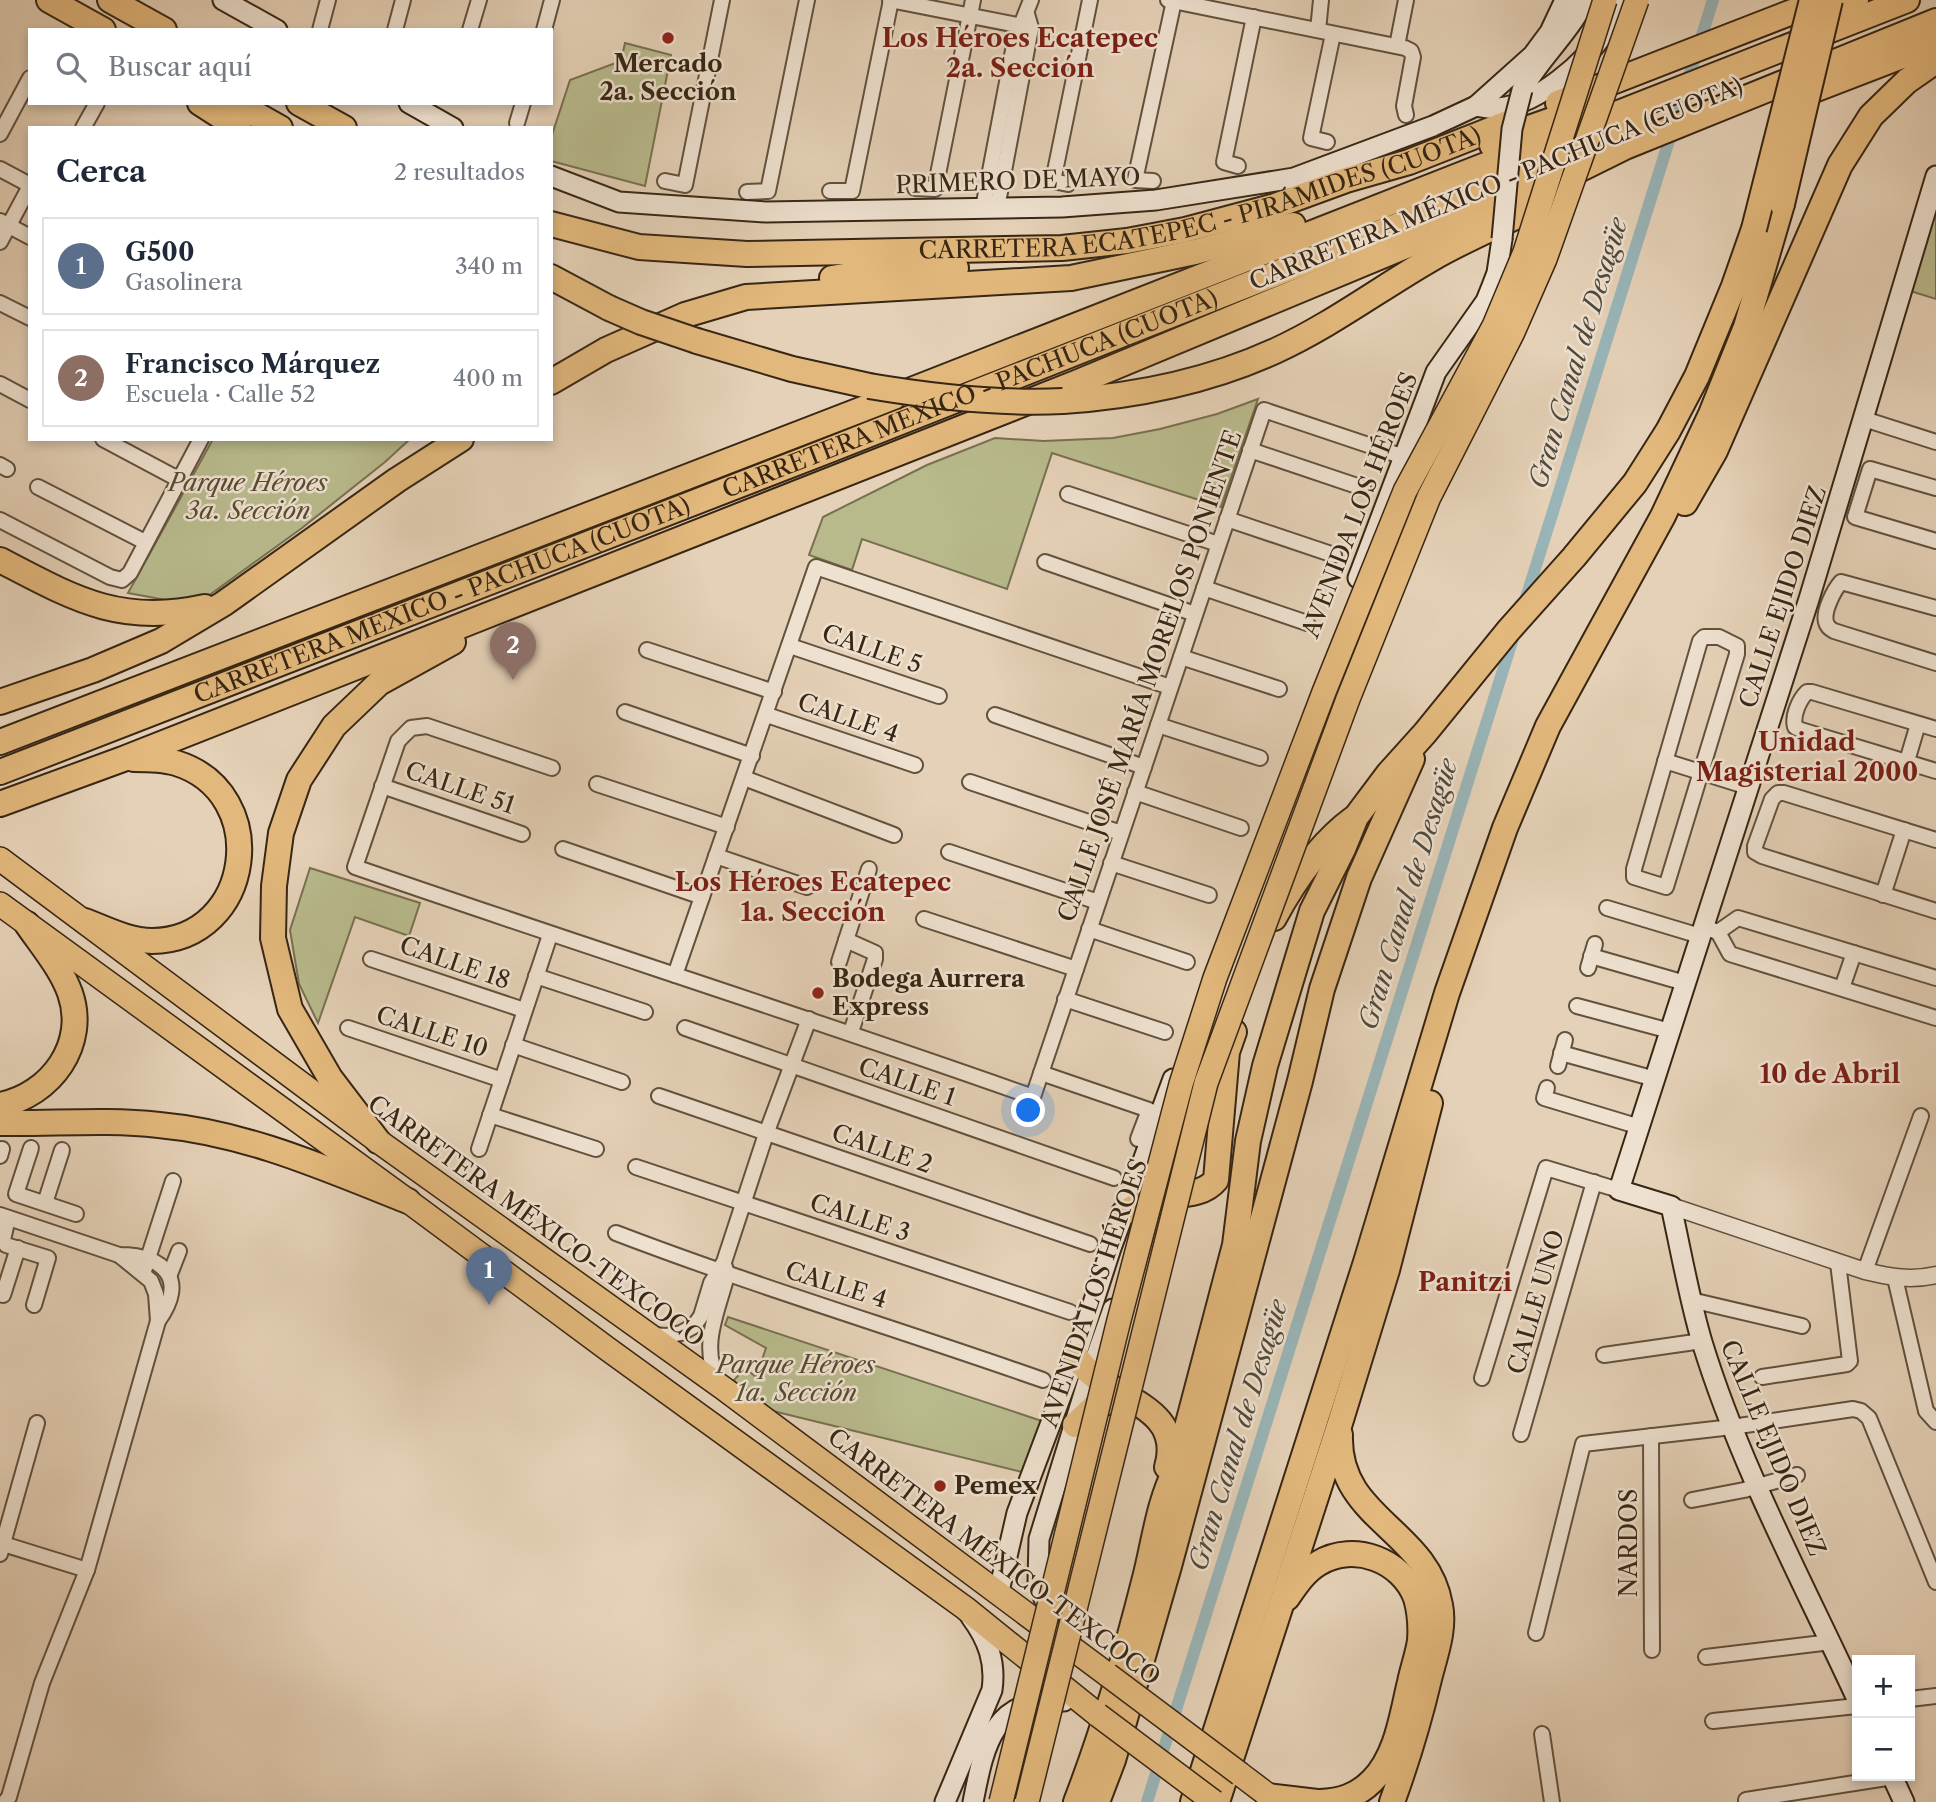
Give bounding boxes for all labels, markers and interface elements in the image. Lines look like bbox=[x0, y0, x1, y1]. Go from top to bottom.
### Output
district label: Los Héroes Ecatepec 2a. Sección bbox=[882, 22, 1158, 84]
search box bbox=[28, 28, 553, 105]
marker: Mercado 2a. Sección bbox=[660, 30, 676, 46]
icon: search bbox=[52, 48, 90, 86]
place label: Mercado 2a. Sección bbox=[599, 49, 737, 106]
text: Buscar aquí bbox=[108, 51, 252, 83]
street label: CARRETERA MÉXICO - PACHUCA (CUOTA) bbox=[1245, 71, 1747, 296]
street label: CARRETERA ECATEPEC - PIRÁMIDES (CUOTA) bbox=[918, 120, 1485, 265]
text: Cerca bbox=[56, 153, 146, 190]
text: 2 resultados bbox=[394, 158, 525, 186]
street label: PRIMERO DE MAYO bbox=[895, 162, 1141, 199]
water label: Gran Canal de Desagüe bbox=[1522, 212, 1635, 492]
text: G500 bbox=[125, 236, 195, 268]
text: 1 bbox=[76, 252, 86, 280]
text: 340 m bbox=[455, 252, 523, 280]
text: Gasolinera bbox=[125, 268, 243, 296]
street label: CARRETERA MÉXICO - PACHUCA (CUOTA) bbox=[718, 283, 1222, 504]
text: Francisco Márquez bbox=[125, 348, 380, 380]
text: 2 bbox=[74, 364, 88, 392]
text: 400 m bbox=[453, 364, 523, 392]
street label: AVENIDA LOS HÉROES bbox=[1295, 368, 1424, 643]
text: Escuela · Calle 52 bbox=[125, 380, 316, 408]
street label: CALLE JOSÉ MARÍA MORELOS PONIENTE bbox=[1051, 426, 1248, 925]
park label: Parque Héroes 3a. Sección bbox=[166, 468, 328, 525]
street label: CALLE EJIDO DIEZ bbox=[1733, 482, 1832, 712]
street label: CARRETERA MÉXICO - PACHUCA (CUOTA) bbox=[189, 491, 694, 709]
street label: CALLE 5 bbox=[818, 618, 926, 679]
pin: 2 bbox=[490, 622, 536, 680]
street label: CALLE 4 bbox=[794, 687, 902, 748]
district label: Unidad Magisterial 2000 bbox=[1696, 726, 1918, 788]
water label: Gran Canal de Desagüe bbox=[1352, 753, 1465, 1033]
street label: CALLE 51 bbox=[402, 755, 519, 820]
district label: Los Héroes Ecatepec 1a. Sección bbox=[675, 866, 951, 928]
street label: CALLE 18 bbox=[396, 930, 514, 995]
place label: Bodega Aurrera Express bbox=[832, 964, 1026, 1021]
marker: Bodega Aurrera Express bbox=[810, 985, 826, 1001]
street label: CALLE 10 bbox=[373, 1000, 492, 1063]
street label: CALLE 1 bbox=[855, 1051, 960, 1112]
district label: 10 de Abril bbox=[1759, 1058, 1901, 1090]
street label: CARRETERA MÉXICO-TEXCOCO bbox=[362, 1089, 710, 1352]
your location bbox=[1011, 1093, 1045, 1127]
street label: CALLE 2 bbox=[828, 1118, 936, 1179]
street label: AVENIDA LOS HÉROES bbox=[1034, 1155, 1153, 1432]
street label: CALLE 3 bbox=[806, 1188, 914, 1247]
street label: CALLE UNO bbox=[1501, 1226, 1570, 1377]
pin: 1 bbox=[466, 1247, 512, 1305]
street label: CALLE 4 bbox=[782, 1255, 890, 1314]
district label: Panitzi bbox=[1418, 1266, 1512, 1298]
water label: Gran Canal de Desagüe bbox=[1182, 1294, 1295, 1574]
street label: CALLE EJIDO DIEZ bbox=[1715, 1335, 1832, 1560]
park label: Parque Héroes 1a. Sección bbox=[714, 1350, 876, 1407]
street label: CARRETERA MÉXICO-TEXCOCO bbox=[822, 1422, 1166, 1691]
place label: Pemex bbox=[954, 1471, 1037, 1500]
marker: Pemex bbox=[932, 1478, 948, 1494]
street label: NARDOS bbox=[1614, 1489, 1643, 1597]
map controls bbox=[1852, 1655, 1915, 1781]
button: + bbox=[1852, 1655, 1915, 1718]
button: − bbox=[1852, 1718, 1915, 1781]

